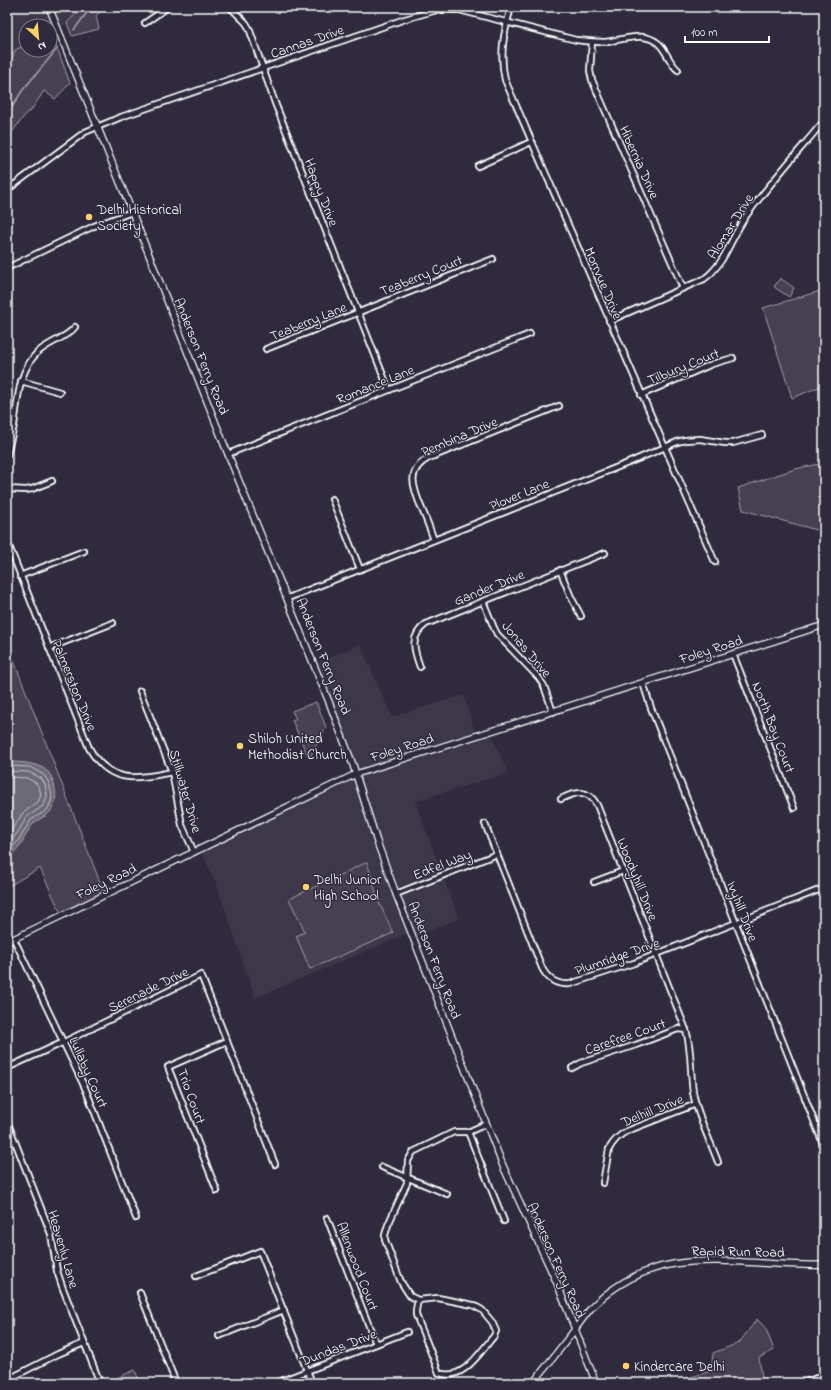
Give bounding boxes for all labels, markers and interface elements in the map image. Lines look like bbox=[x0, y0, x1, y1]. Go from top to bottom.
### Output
north arrow bbox=[18, 18, 58, 58]
scale bar bbox=[685, 18, 769, 44]
street label: Cannas Drive bbox=[268, 20, 348, 65]
text: 100 m bbox=[691, 24, 718, 42]
text: N bbox=[35, 37, 49, 55]
street label: Hibernia Drive bbox=[613, 123, 664, 203]
street label: Happy Drive bbox=[297, 155, 343, 231]
street label: Alomar Drive bbox=[703, 189, 760, 264]
place label: Delhi Historical Society bbox=[96, 200, 181, 238]
marker: Delhi Historical Society bbox=[84, 212, 94, 222]
street label: Morrvue Drive bbox=[578, 244, 628, 324]
street label: Teaberry Court bbox=[377, 250, 467, 303]
street label: Anderson Ferry Road bbox=[167, 295, 234, 419]
street label: Teaberry Lane bbox=[267, 297, 351, 348]
street label: Tilbury Court bbox=[644, 343, 723, 392]
street label: Romance Lane bbox=[333, 360, 418, 411]
street label: Pembina Drive bbox=[418, 412, 502, 463]
street label: Plover Lane bbox=[487, 474, 553, 517]
street label: Gander Drive bbox=[451, 564, 529, 612]
street label: Anderson Ferry Road bbox=[289, 595, 356, 719]
street label: Jonas Drive bbox=[496, 617, 556, 683]
street label: Foley Road bbox=[676, 630, 746, 672]
street label: Palmerston Drive bbox=[46, 636, 102, 735]
street label: North Bay Court bbox=[745, 679, 800, 777]
street label: Foley Road bbox=[367, 728, 437, 770]
place label: Shiloh United Methodist Church bbox=[248, 729, 347, 766]
marker: Shiloh United Methodist Church bbox=[235, 741, 245, 751]
street label: Stillwater Drive bbox=[163, 747, 207, 836]
street label: Woodyhill Drive bbox=[610, 835, 663, 925]
street label: Edfel Way bbox=[410, 845, 475, 887]
street label: Foley Road bbox=[72, 859, 141, 907]
place label: Delhi Junior High School bbox=[313, 870, 382, 908]
street label: Ivyhill Drive bbox=[720, 878, 763, 946]
marker: Delhi Junior High School bbox=[301, 882, 311, 892]
street label: Anderson Ferry Road bbox=[401, 899, 466, 1023]
street label: Plumridge Drive bbox=[572, 933, 664, 983]
street label: Serenade Drive bbox=[105, 961, 193, 1019]
street label: Carefree Court bbox=[582, 1014, 669, 1061]
street label: Lullaby Court bbox=[62, 1034, 113, 1112]
street label: Trio Court bbox=[171, 1066, 210, 1127]
street label: Delhill Drive bbox=[617, 1089, 688, 1134]
street label: Anderson Ferry Road bbox=[520, 1199, 591, 1322]
street label: Heavenly Lane bbox=[40, 1208, 84, 1292]
street label: Allenwood Court bbox=[330, 1219, 383, 1314]
street label: Rapid Run Road bbox=[691, 1241, 785, 1264]
street label: Dundas Drive bbox=[296, 1324, 381, 1373]
place label: Kindercare Delhi bbox=[634, 1357, 725, 1378]
marker: Kindercare Delhi bbox=[621, 1361, 631, 1371]

